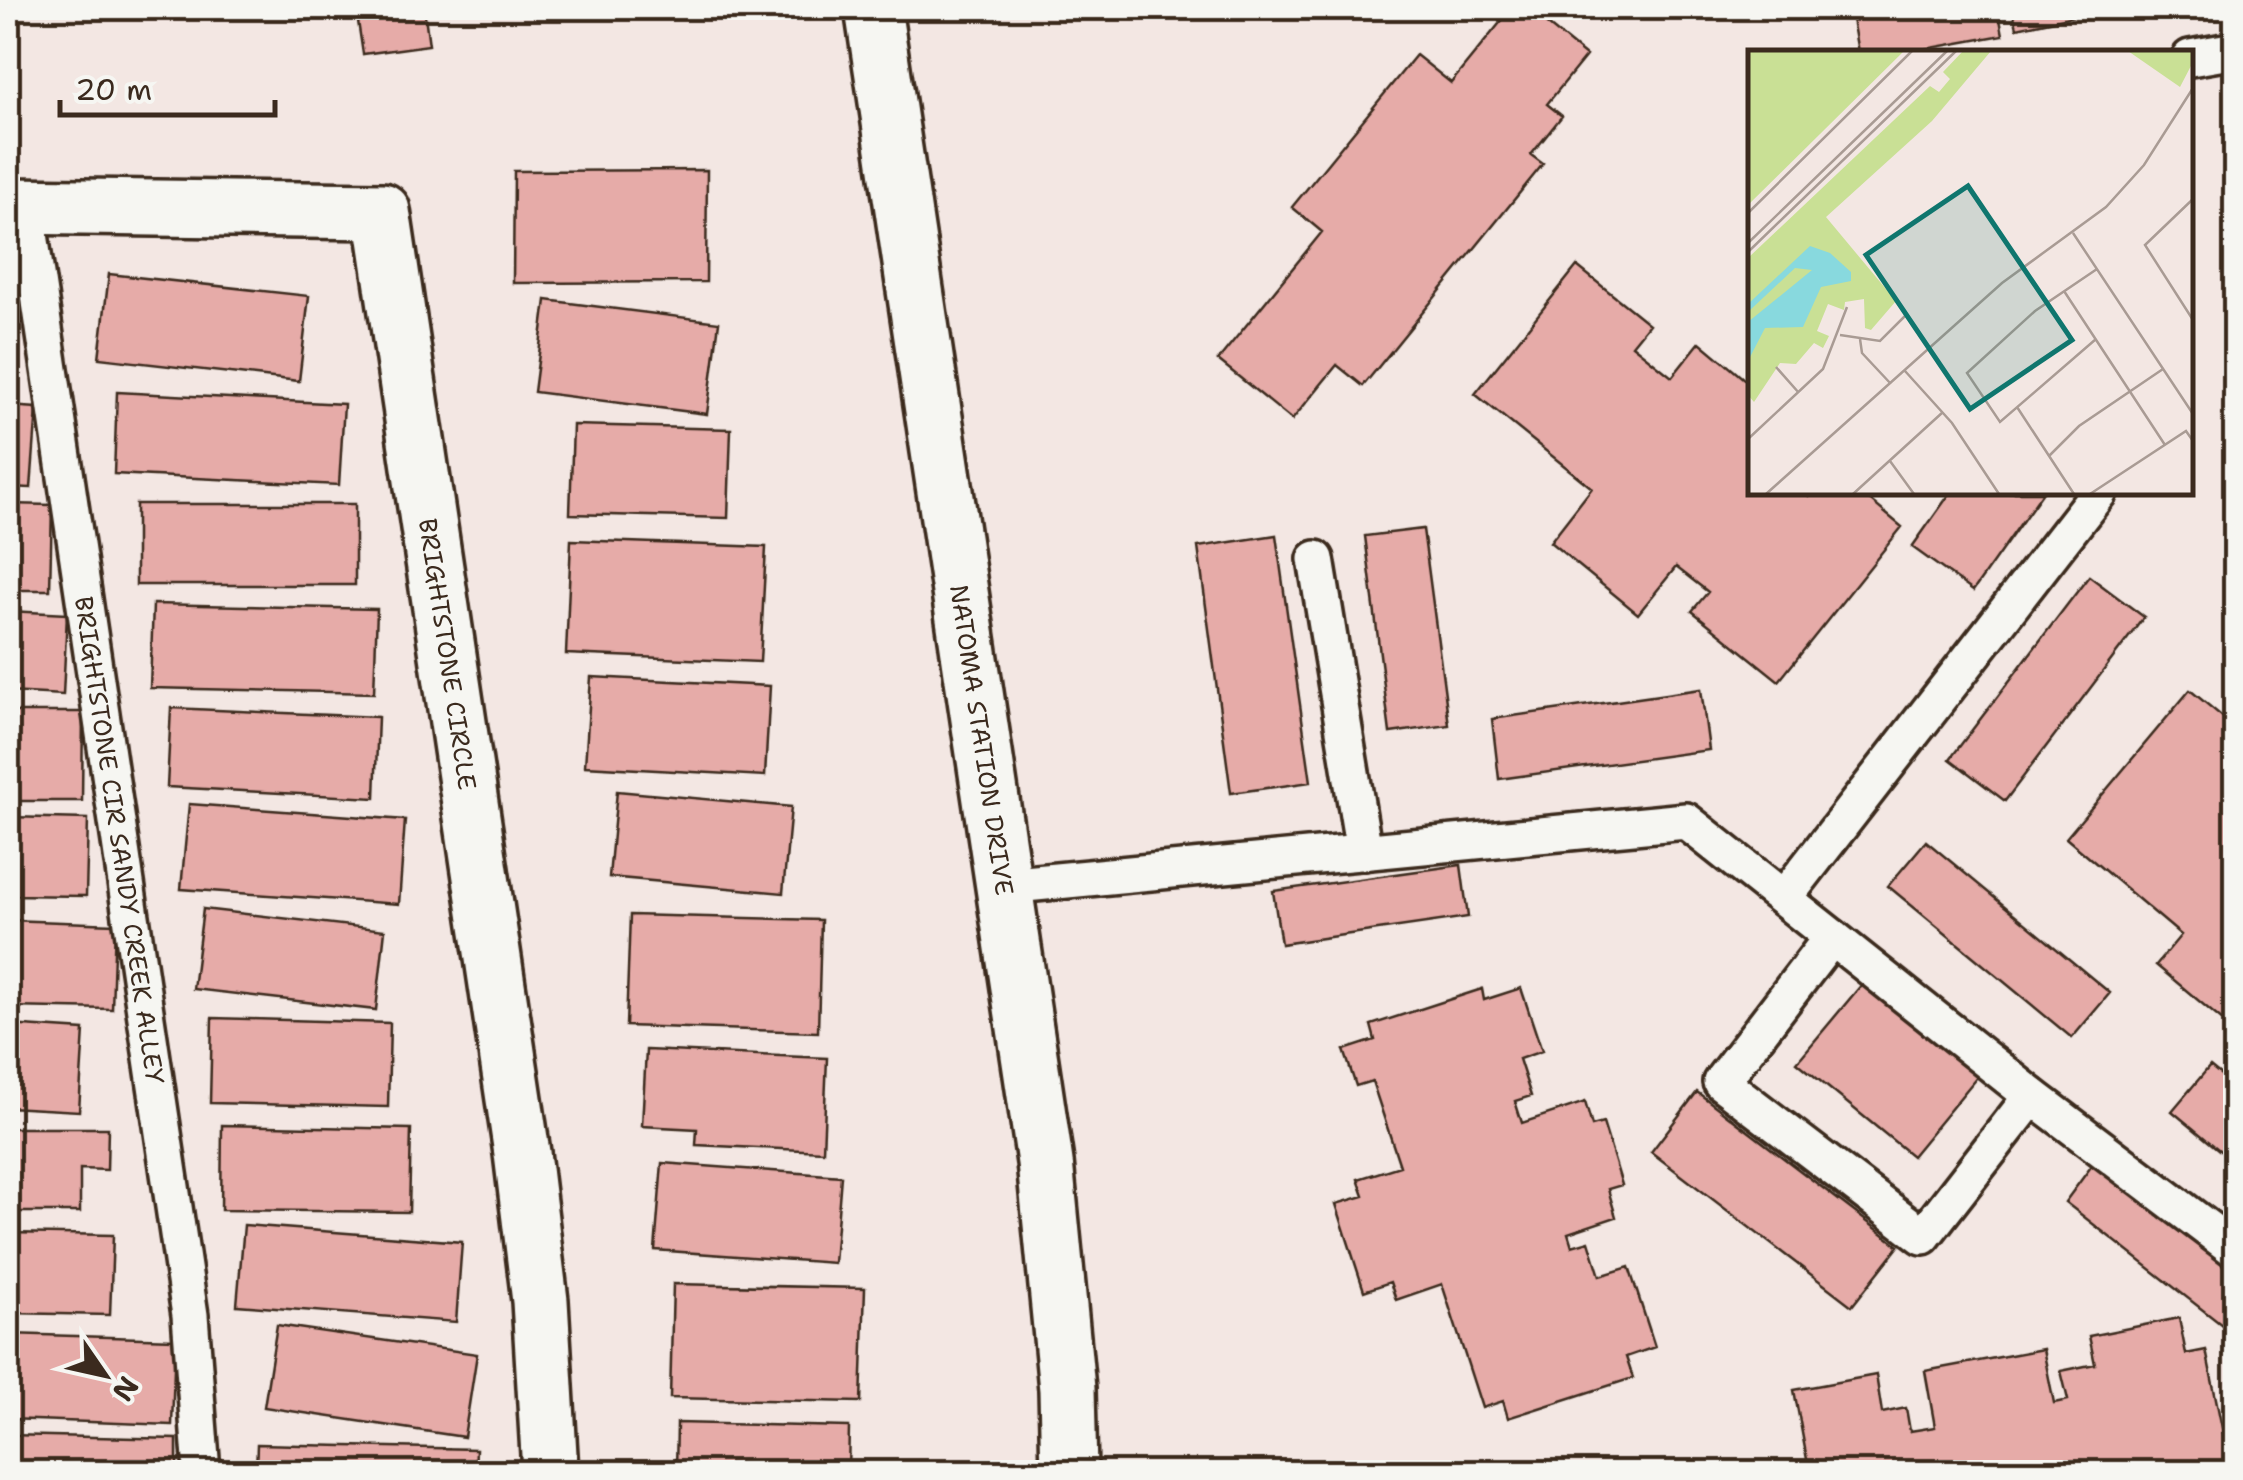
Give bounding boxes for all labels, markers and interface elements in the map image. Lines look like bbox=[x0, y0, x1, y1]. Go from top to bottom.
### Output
inset map bbox=[1748, 50, 2193, 495]
scale bar bbox=[60, 55, 275, 117]
text: 20 m bbox=[75, 69, 152, 110]
street label: BRIGHTSTONE CIRCLE bbox=[411, 516, 485, 792]
street label: NATOMA STATION DRIVE bbox=[942, 582, 1022, 898]
street label: BRIGHTSTONE CIR SANDY CREEK ALLEY bbox=[67, 594, 173, 1086]
north arrow bbox=[55, 1325, 155, 1425]
text: N bbox=[104, 1369, 148, 1409]

